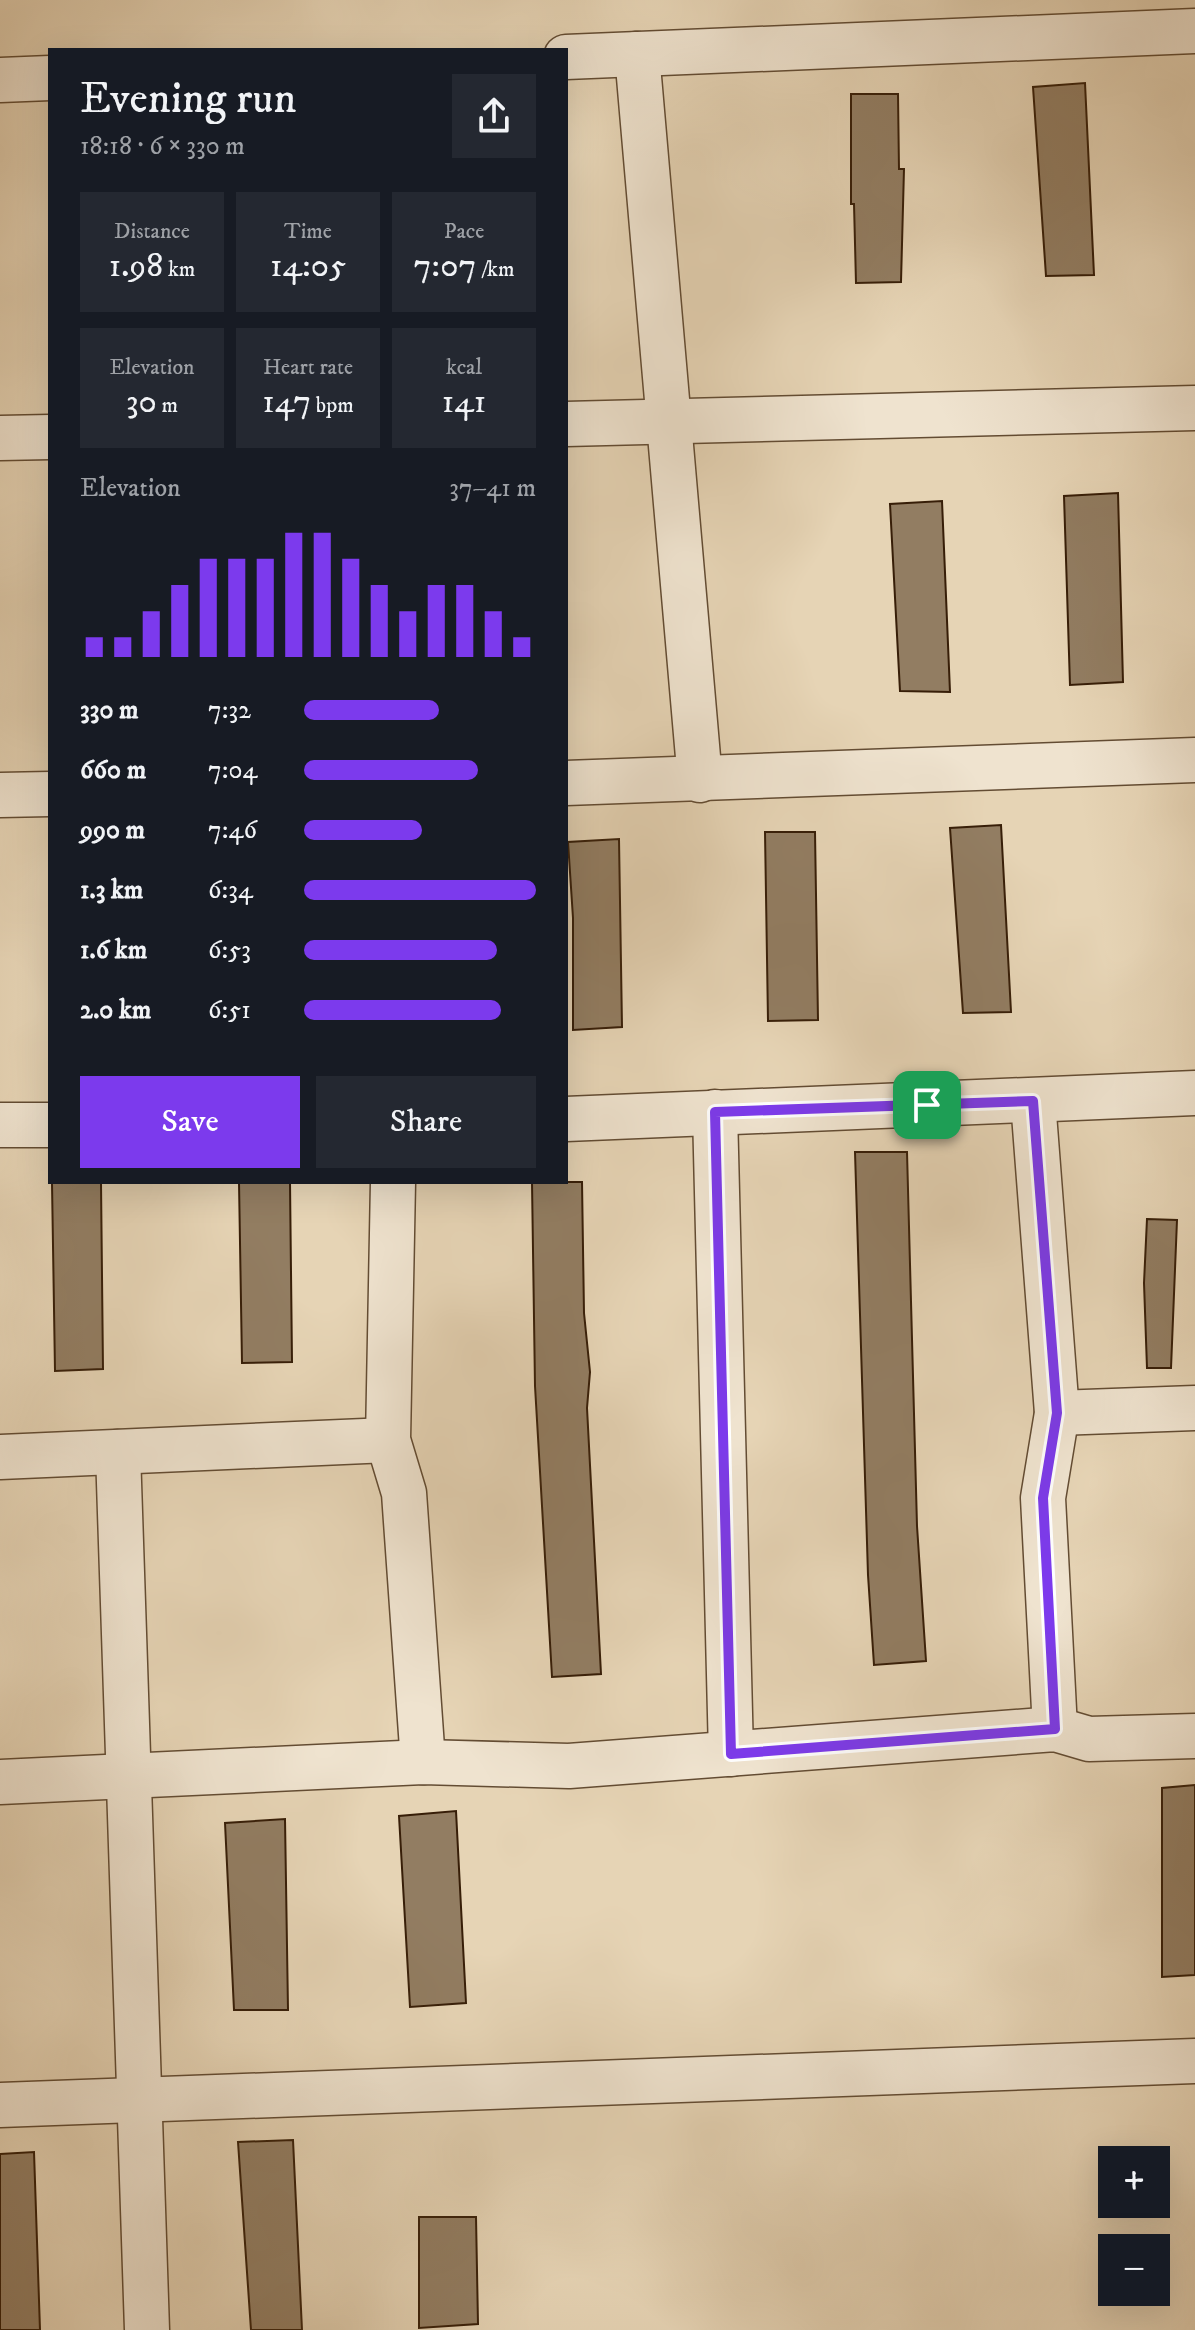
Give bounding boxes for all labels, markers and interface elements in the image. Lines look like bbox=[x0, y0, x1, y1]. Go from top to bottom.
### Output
text: Evening run bbox=[80, 72, 297, 127]
button: share bbox=[452, 74, 536, 158]
text: 18:18 · 6 × 330 m bbox=[80, 130, 245, 163]
text: Distance bbox=[114, 218, 190, 245]
text: Time bbox=[284, 218, 332, 245]
text: Pace bbox=[444, 218, 484, 245]
text: 1.98 bbox=[109, 245, 163, 287]
text: 14:05 bbox=[270, 245, 346, 287]
text: 7:07 bbox=[413, 245, 476, 287]
text: km bbox=[163, 256, 195, 283]
text: /km bbox=[476, 256, 515, 283]
text: Elevation bbox=[109, 354, 195, 381]
text: Heart rate bbox=[263, 354, 353, 381]
text: kcal bbox=[446, 354, 482, 381]
text: 30 bbox=[126, 381, 157, 423]
text: 147 bbox=[262, 381, 311, 423]
text: 141 bbox=[442, 381, 486, 423]
text: m bbox=[157, 392, 178, 419]
text: bpm bbox=[311, 392, 354, 419]
text: Elevation bbox=[80, 472, 181, 505]
text: 37–41 m bbox=[449, 472, 536, 505]
text: 330 m bbox=[80, 694, 139, 727]
text: 7:32 bbox=[208, 694, 251, 727]
text: 660 m bbox=[80, 754, 146, 787]
text: 7:04 bbox=[208, 754, 257, 787]
text: 990 m bbox=[80, 814, 145, 847]
text: 7:46 bbox=[208, 814, 257, 847]
text: 1.3 km bbox=[80, 874, 143, 907]
text: 6:34 bbox=[208, 874, 253, 907]
text: 1.6 km bbox=[80, 934, 147, 967]
text: 6:53 bbox=[208, 934, 251, 967]
text: 2.0 km bbox=[80, 994, 151, 1027]
text: 6:51 bbox=[208, 994, 251, 1027]
pin bbox=[893, 1071, 961, 1139]
button: Save bbox=[80, 1076, 300, 1168]
button: Share bbox=[316, 1076, 536, 1168]
icon: arrive bbox=[905, 1083, 949, 1127]
map controls bbox=[1098, 2146, 1170, 2306]
button: + bbox=[1098, 2146, 1170, 2218]
button: − bbox=[1098, 2234, 1170, 2306]

